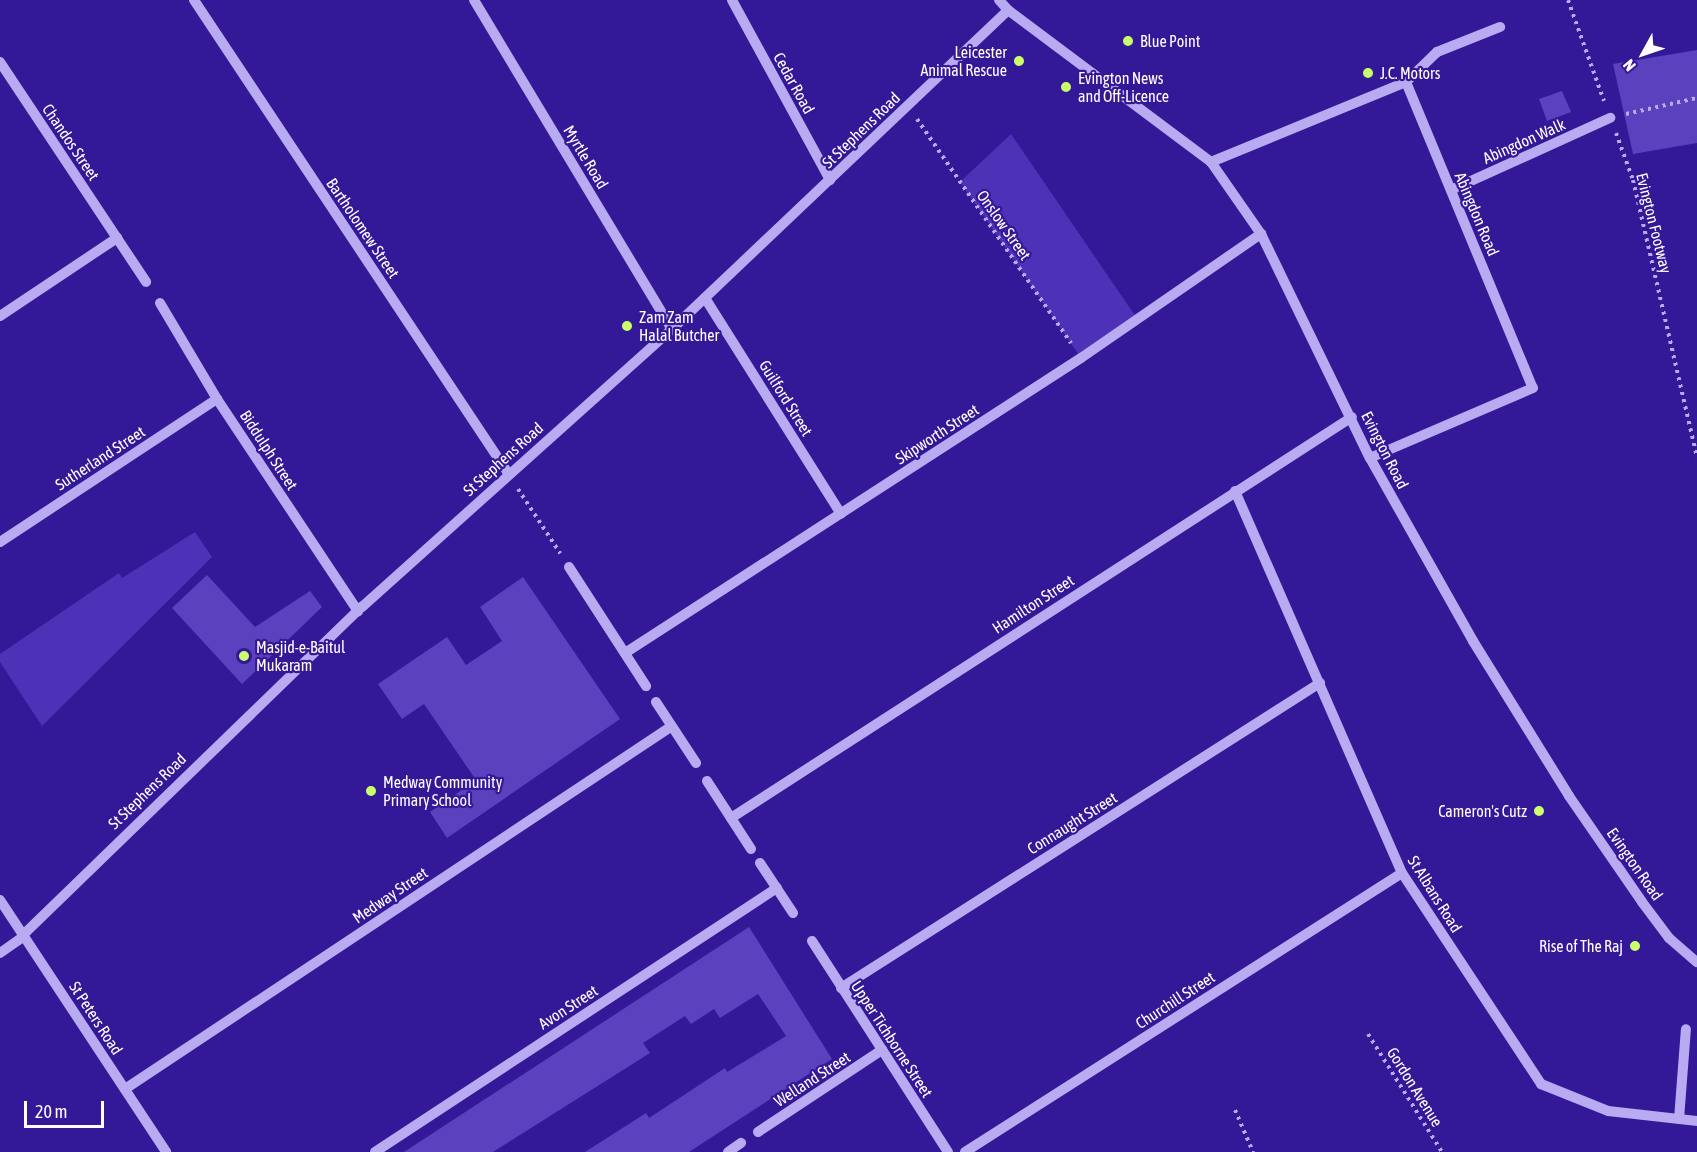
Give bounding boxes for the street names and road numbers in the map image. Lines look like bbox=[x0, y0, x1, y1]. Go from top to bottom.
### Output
street label: Cedar Road bbox=[769, 49, 819, 117]
street label: St Stephens Road bbox=[818, 88, 904, 172]
street label: Chandos Street bbox=[38, 100, 104, 184]
street label: Abingdon Walk bbox=[1480, 114, 1568, 168]
street label: Myrtle Road bbox=[560, 122, 612, 192]
street label: Abingdon Road bbox=[1451, 169, 1503, 259]
street label: Evington Footway bbox=[1632, 171, 1676, 275]
street label: Bartholomew Street bbox=[322, 174, 404, 282]
street label: Onslow Street bbox=[973, 186, 1035, 264]
street label: Guilford Street bbox=[755, 357, 817, 439]
street label: Skipworth Street bbox=[892, 400, 982, 468]
street label: Biddulph Street bbox=[236, 407, 302, 493]
street label: Evington Road bbox=[1357, 408, 1413, 492]
street label: St Stephens Road bbox=[459, 418, 547, 500]
street label: Sutherland Street bbox=[52, 422, 148, 494]
street label: Hamilton Street bbox=[989, 571, 1077, 637]
street label: St Stephens Road bbox=[104, 749, 190, 833]
street label: Connaught Street bbox=[1024, 788, 1120, 858]
street label: Evington Road bbox=[1603, 824, 1667, 904]
street label: St Albans Road bbox=[1404, 852, 1466, 936]
street label: Medway Street bbox=[349, 863, 431, 927]
street label: Churchill Street bbox=[1132, 967, 1218, 1033]
street label: Upper Tichborne Street bbox=[847, 977, 937, 1101]
street label: St Peters Road bbox=[65, 978, 127, 1058]
street label: Avon Street bbox=[535, 981, 601, 1033]
street label: Gordon Avenue bbox=[1383, 1044, 1447, 1130]
street label: Welland Street bbox=[770, 1047, 854, 1111]

